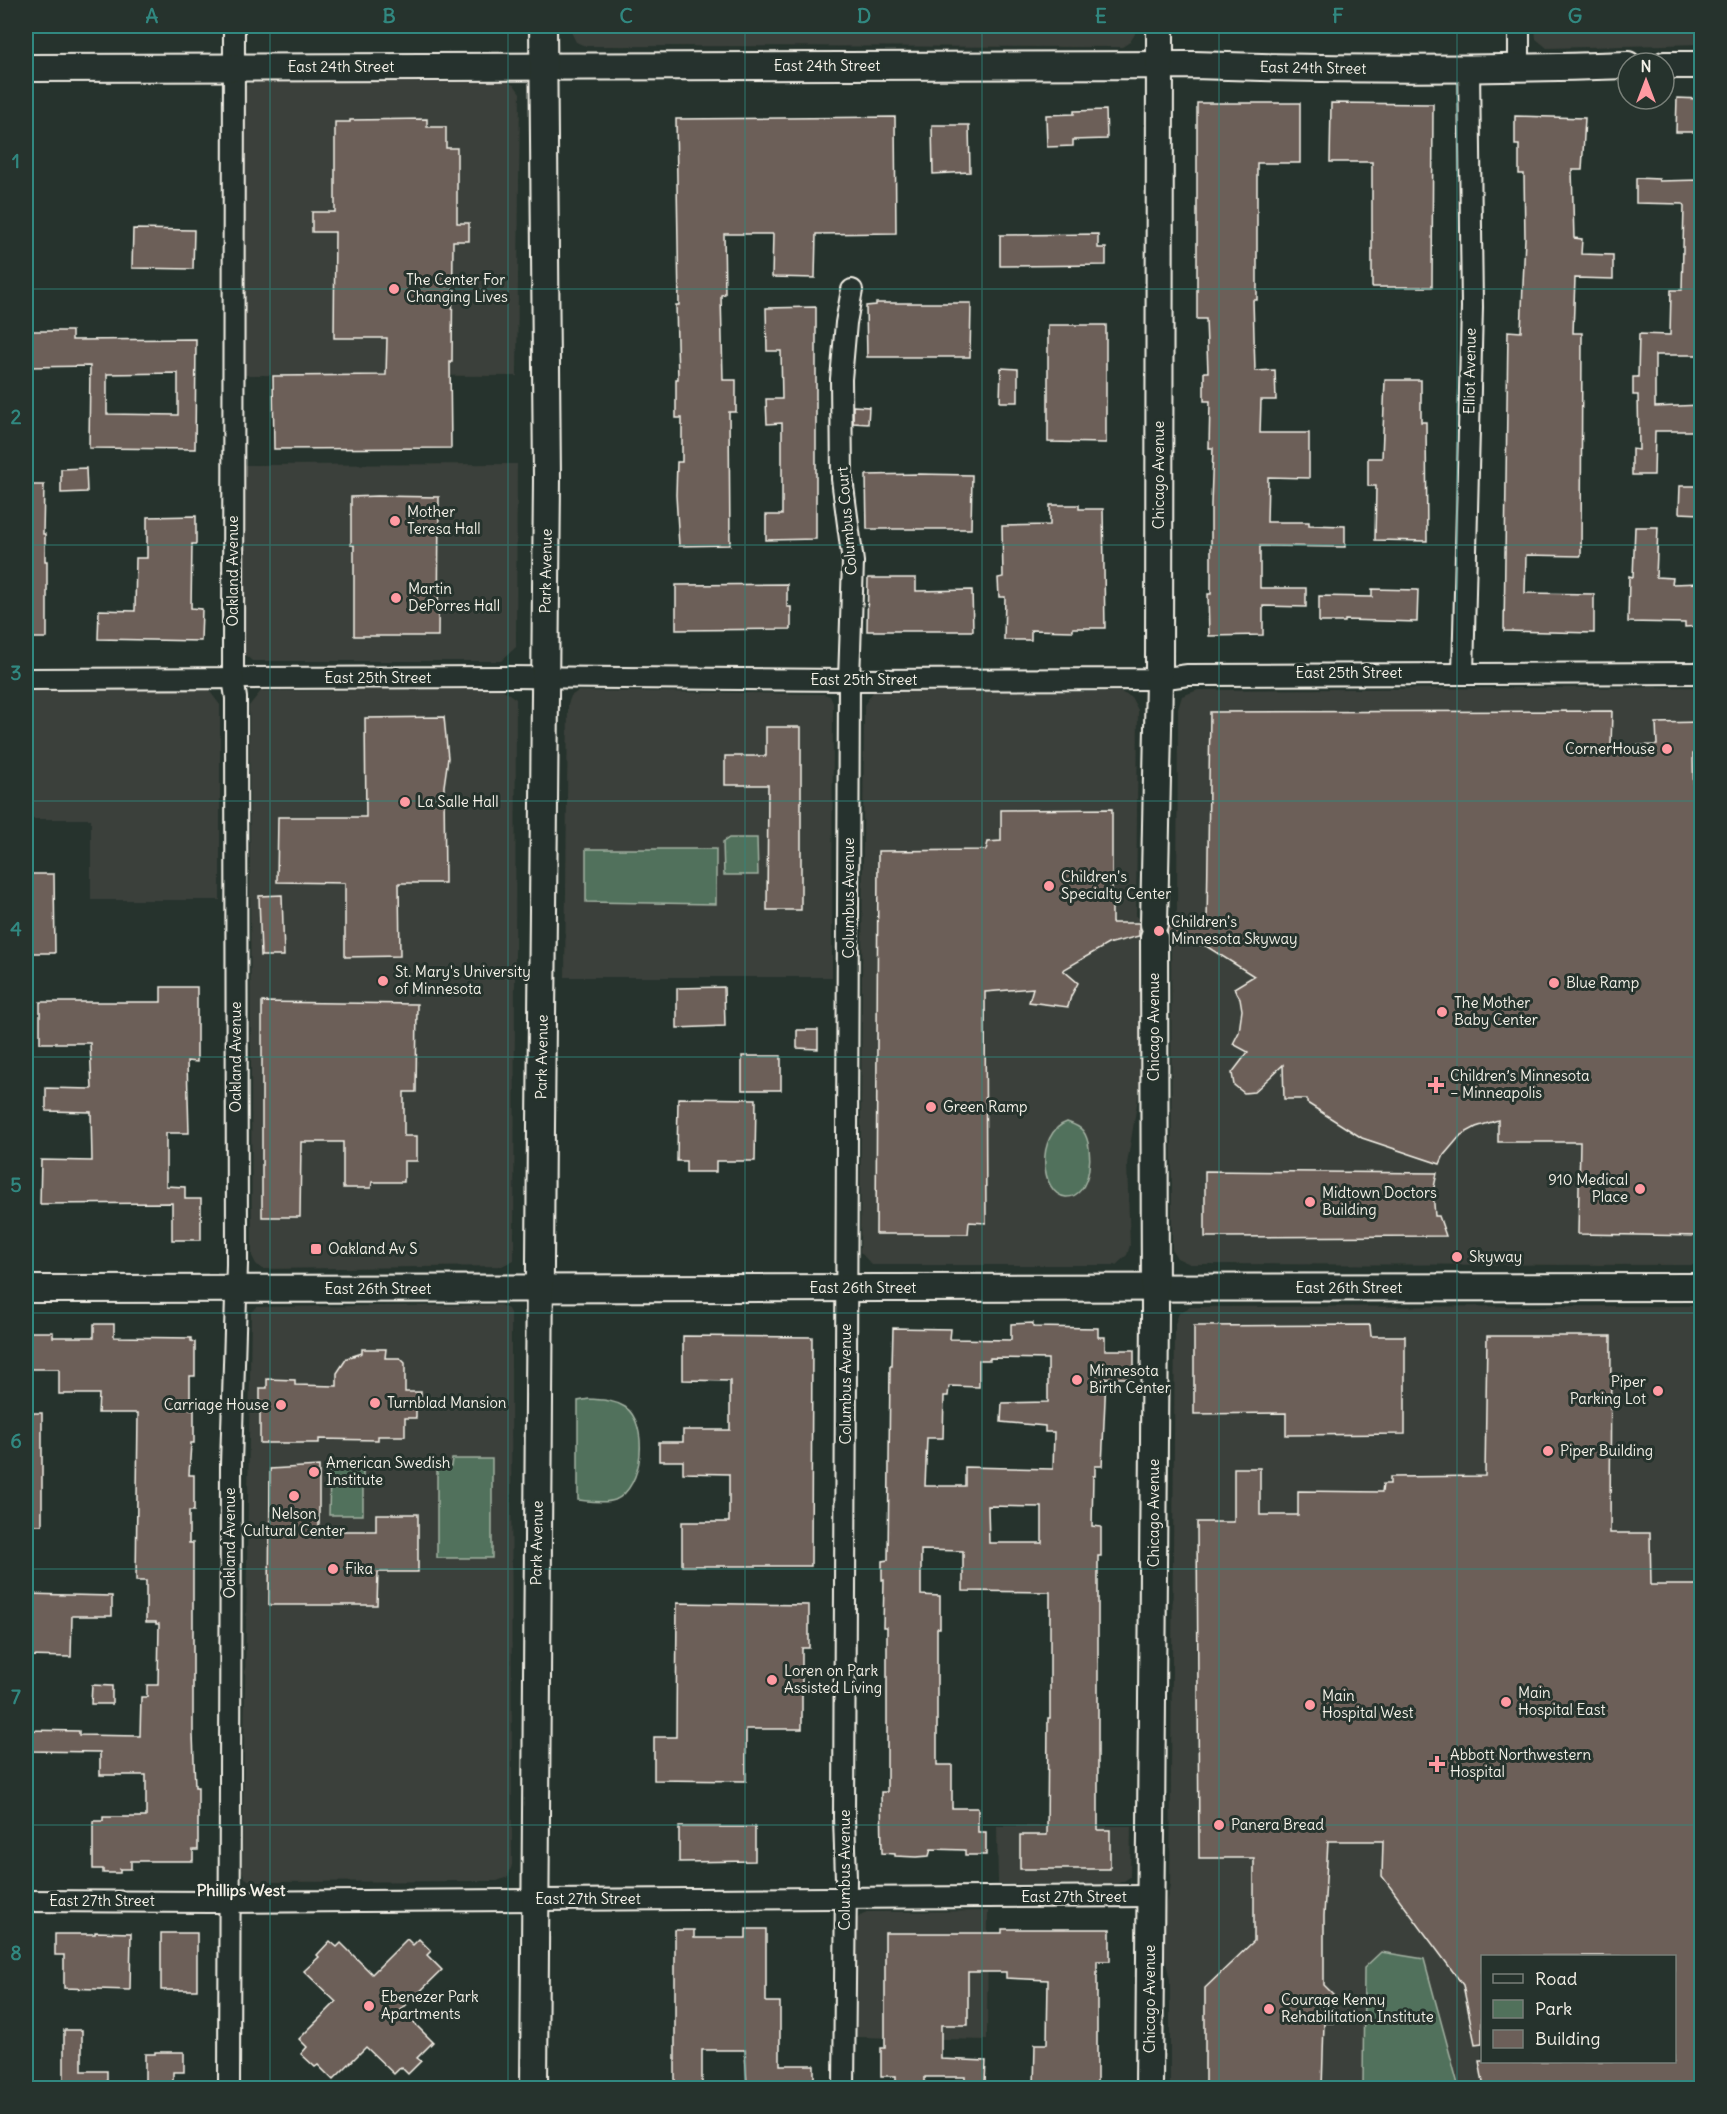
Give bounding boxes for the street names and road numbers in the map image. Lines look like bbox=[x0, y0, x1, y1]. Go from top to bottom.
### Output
street label: East 24th Street bbox=[774, 56, 880, 75]
street label: East 24th Street bbox=[288, 57, 394, 76]
street label: East 24th Street bbox=[1260, 57, 1366, 78]
street label: Elliot Avenue bbox=[1459, 328, 1480, 414]
street label: Chicago Avenue bbox=[1149, 421, 1168, 529]
street label: Columbus Court bbox=[832, 466, 861, 576]
street label: Oakland Avenue bbox=[223, 515, 242, 627]
street label: Park Avenue bbox=[535, 528, 556, 614]
street label: East 25th Street bbox=[1296, 663, 1402, 682]
street label: East 25th Street bbox=[325, 668, 431, 687]
street label: East 25th Street bbox=[811, 670, 917, 689]
street label: Columbus Avenue bbox=[839, 837, 858, 959]
street label: Chicago Avenue bbox=[1144, 973, 1163, 1081]
street label: Oakland Avenue bbox=[226, 1001, 245, 1113]
street label: Park Avenue bbox=[531, 1014, 552, 1100]
street label: East 26th Street bbox=[810, 1278, 916, 1297]
street label: East 26th Street bbox=[1296, 1278, 1402, 1297]
street label: East 26th Street bbox=[325, 1279, 431, 1298]
street label: Columbus Avenue bbox=[836, 1323, 855, 1445]
street label: Chicago Avenue bbox=[1144, 1459, 1163, 1567]
street label: Oakland Avenue bbox=[220, 1487, 239, 1599]
street label: Park Avenue bbox=[526, 1500, 547, 1586]
street label: Columbus Avenue bbox=[835, 1809, 854, 1931]
street label: East 27th Street bbox=[1021, 1887, 1127, 1906]
street label: East 27th Street bbox=[535, 1889, 641, 1908]
street label: East 27th Street bbox=[49, 1891, 155, 1910]
street label: Chicago Avenue bbox=[1140, 1945, 1159, 2053]

